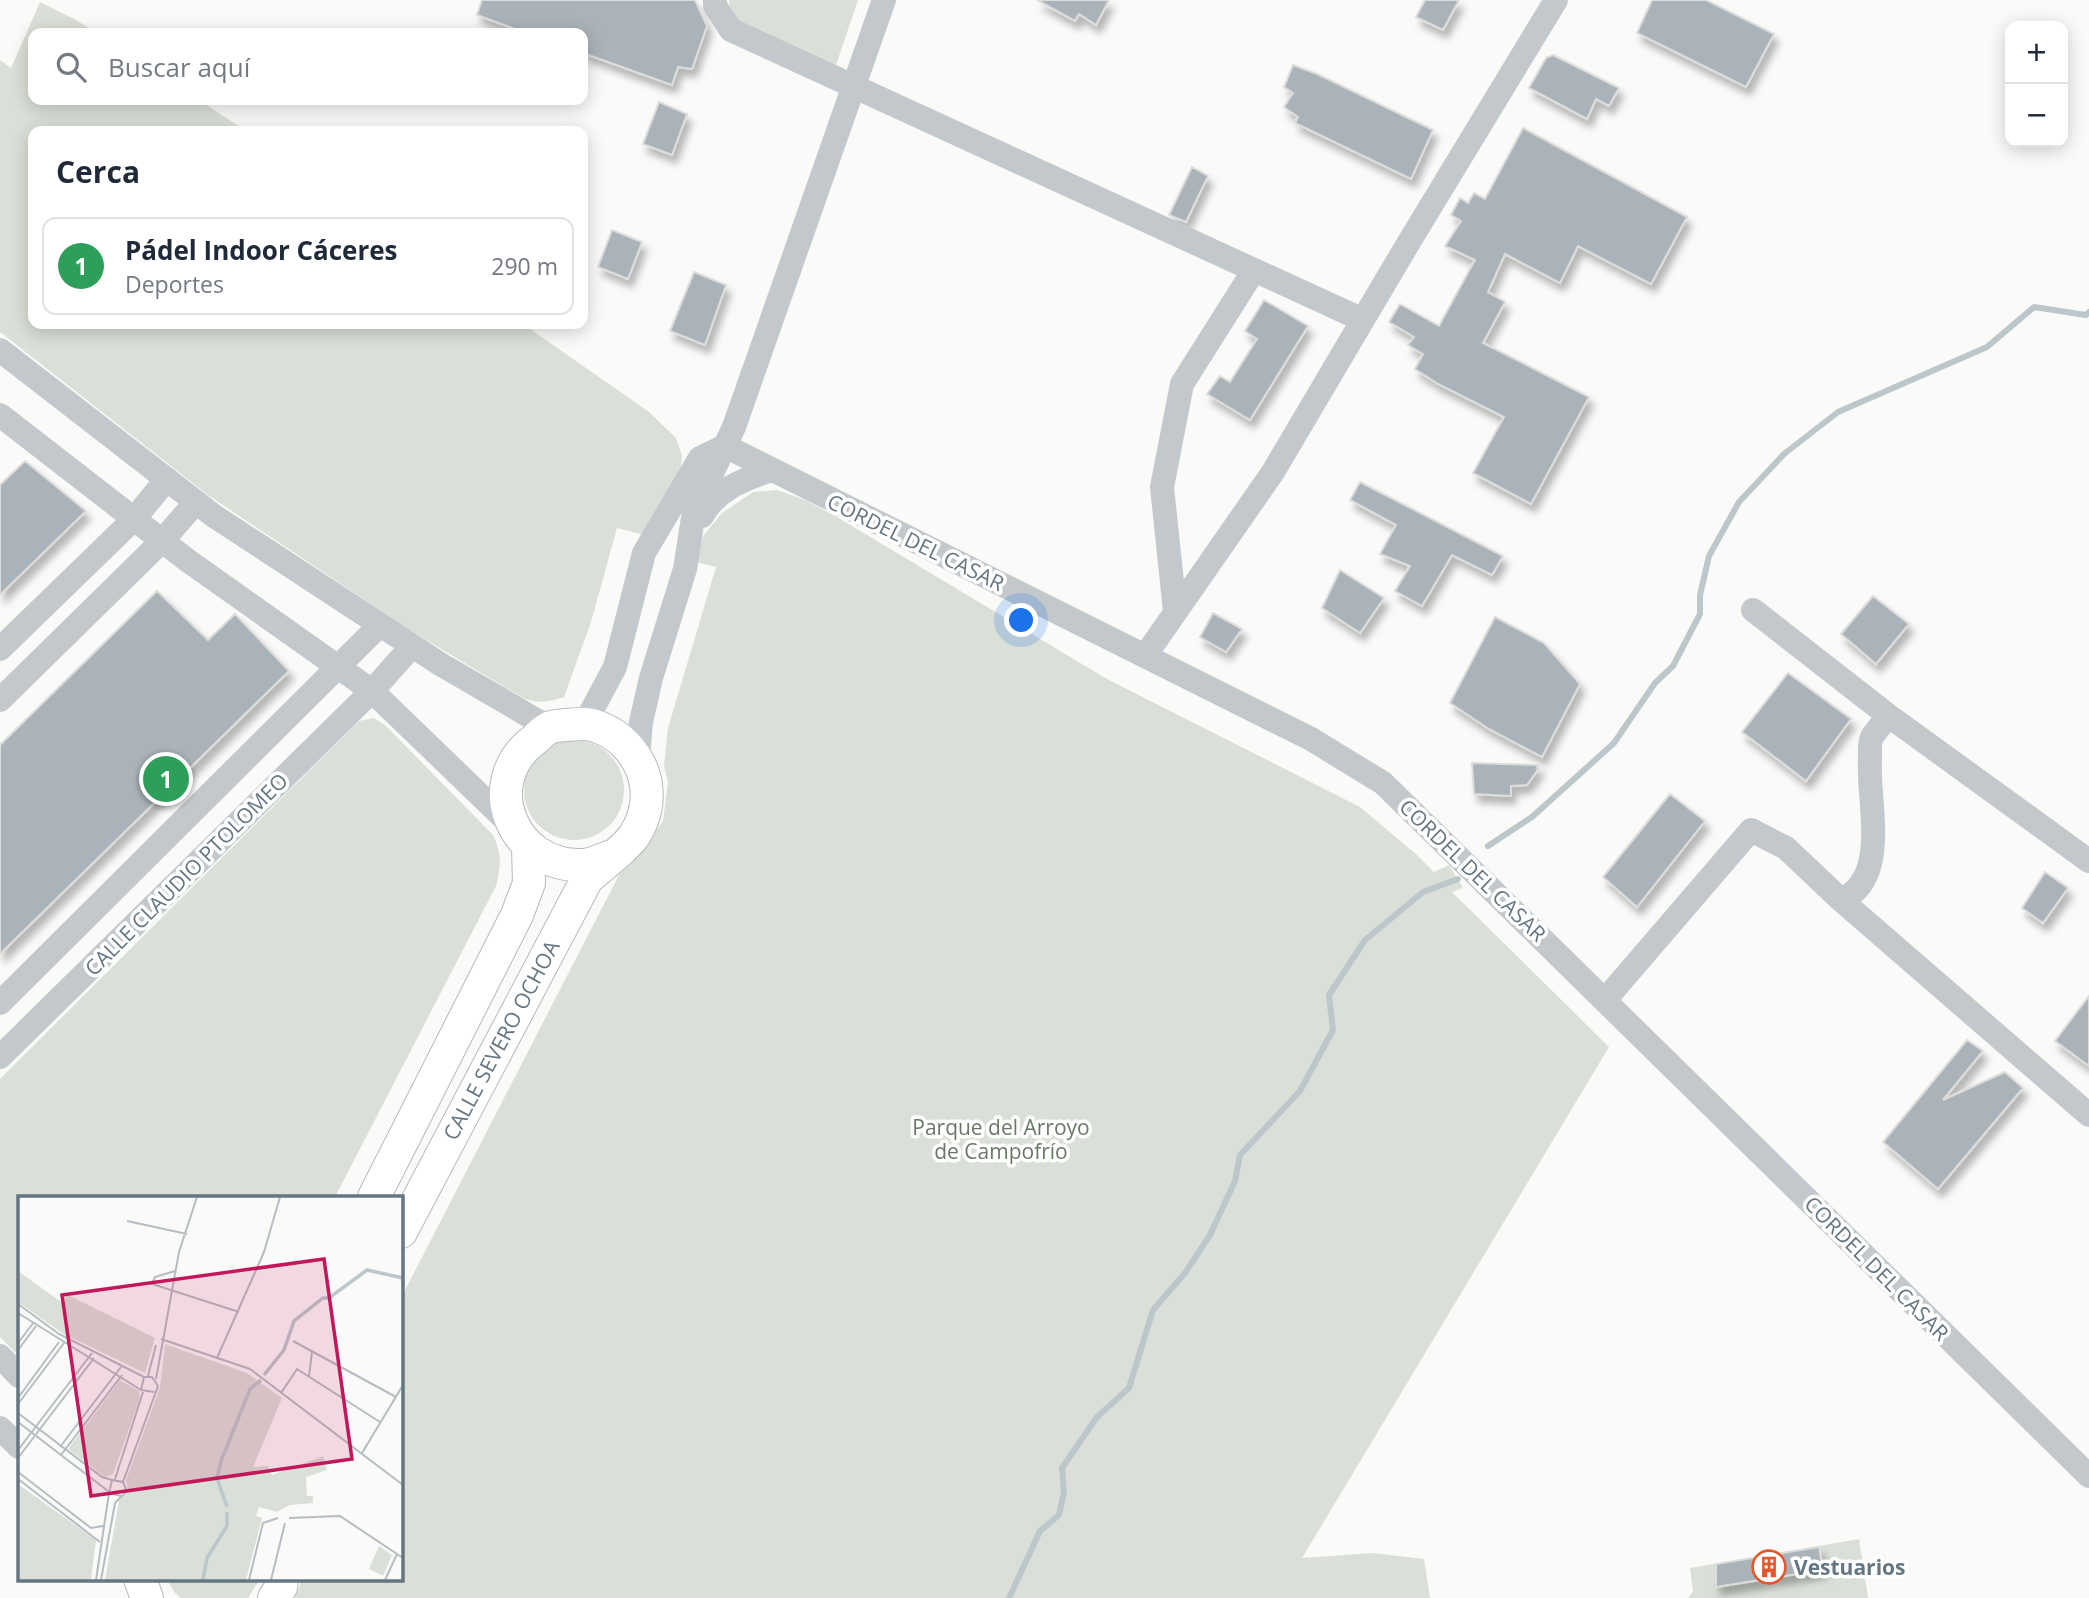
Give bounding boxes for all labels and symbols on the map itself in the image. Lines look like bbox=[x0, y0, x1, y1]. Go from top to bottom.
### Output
street label: CORDEL DEL CASAR bbox=[823, 487, 1009, 597]
your location bbox=[1004, 603, 1038, 637]
pin: 1 bbox=[143, 753, 189, 805]
street label: CALLE CLAUDIO PTOLOMEO bbox=[79, 767, 293, 981]
street label: CORDEL DEL CASAR bbox=[1394, 793, 1552, 947]
street label: CALLE SEVERO OCHOA bbox=[436, 935, 566, 1145]
park label: Parque del Arroyo de Campofrío bbox=[912, 1113, 1090, 1165]
street label: CORDEL DEL CASAR bbox=[1799, 1190, 1955, 1346]
inset map bbox=[18, 1196, 402, 1580]
building icon: Vestuarios bbox=[1750, 1548, 1788, 1586]
place label: Vestuarios bbox=[1794, 1553, 1905, 1581]

